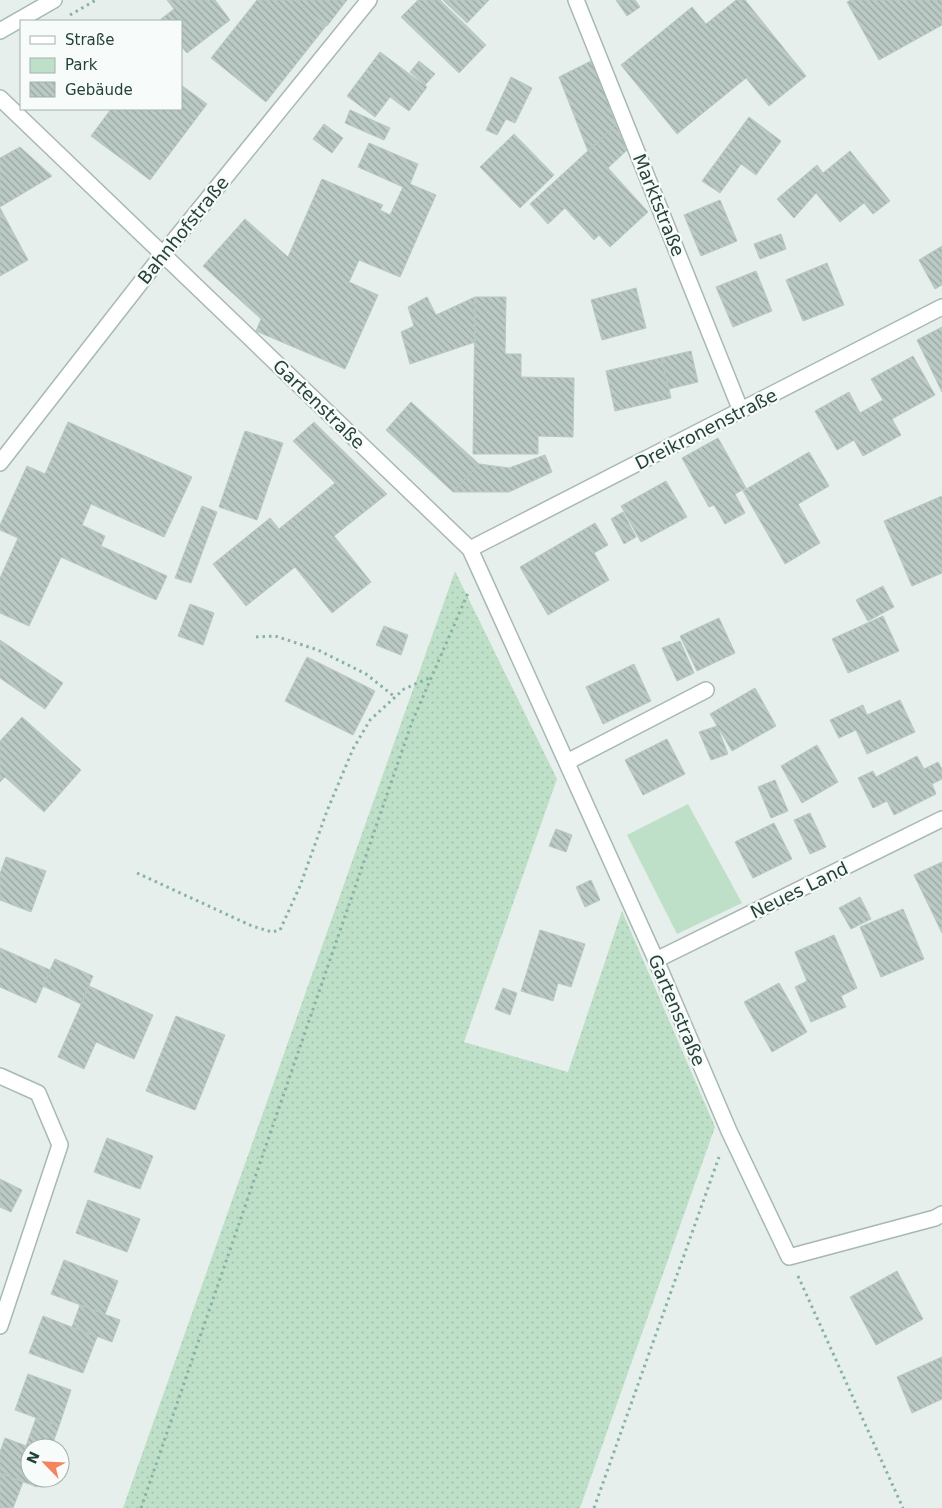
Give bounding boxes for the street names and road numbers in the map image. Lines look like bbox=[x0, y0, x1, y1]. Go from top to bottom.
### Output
street label: Marktstraße bbox=[629, 151, 689, 259]
street label: Bahnhofstraße bbox=[133, 172, 233, 288]
street label: Gartenstraße bbox=[269, 355, 369, 453]
street label: Dreikronenstraße bbox=[631, 384, 781, 474]
street label: Neues Land bbox=[747, 857, 851, 923]
street label: Gartenstraße bbox=[644, 951, 710, 1069]

